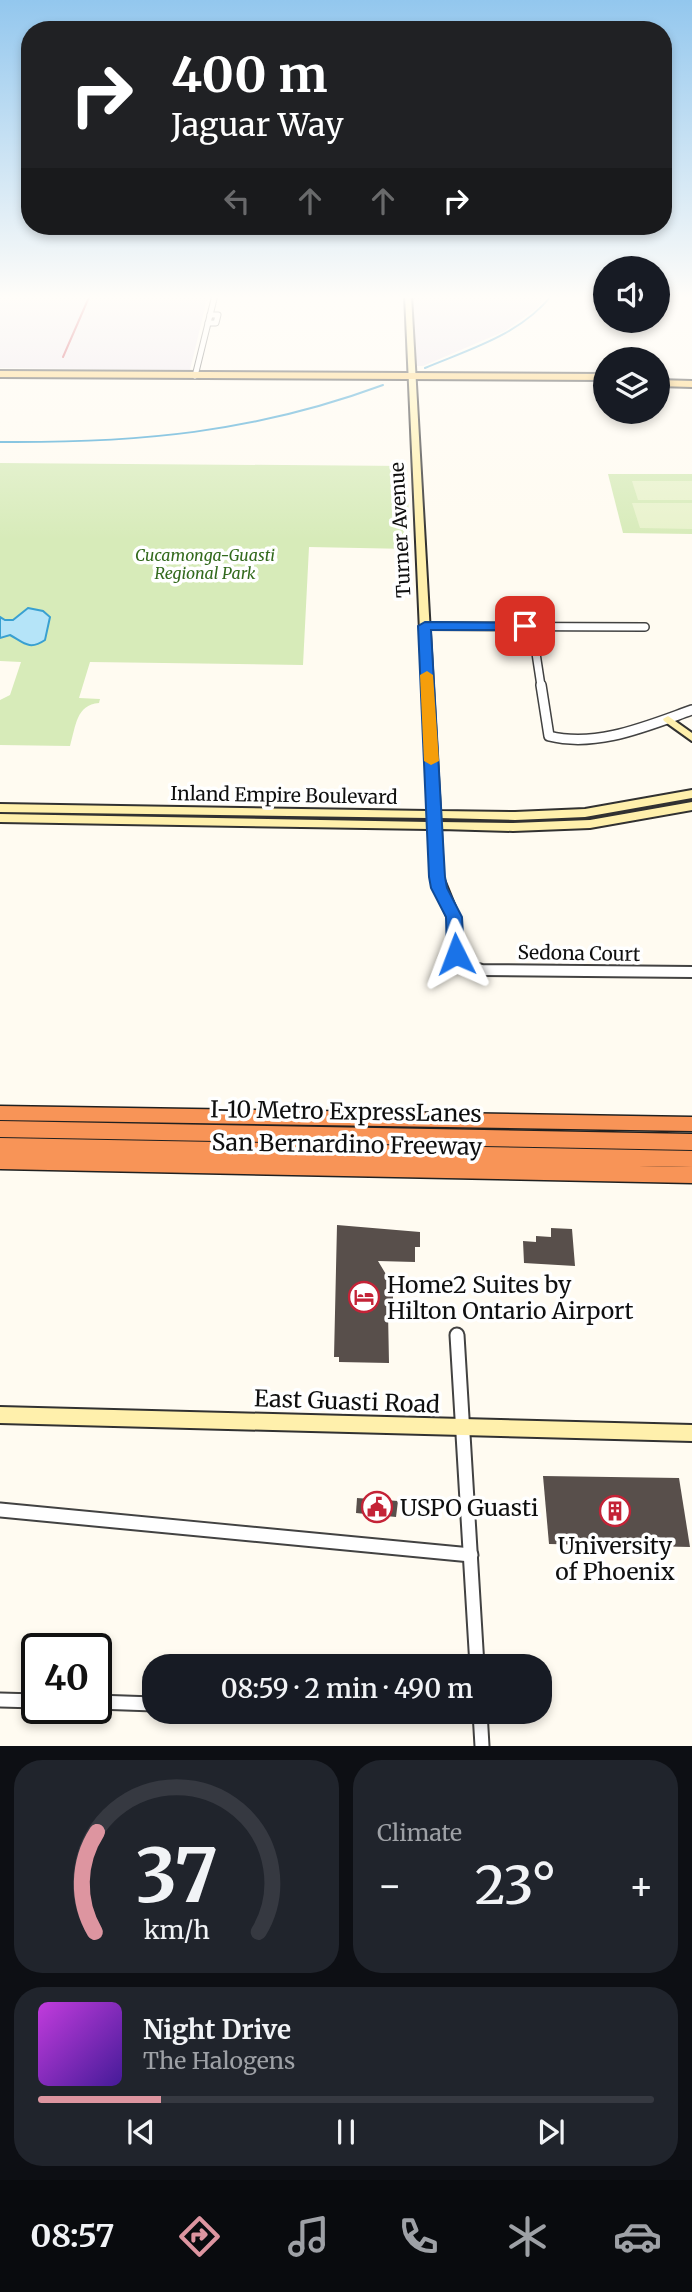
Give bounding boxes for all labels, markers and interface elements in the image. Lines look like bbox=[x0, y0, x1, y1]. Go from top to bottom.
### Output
text: 400 m bbox=[171, 44, 328, 105]
icon: right bbox=[56, 49, 147, 140]
text: Jaguar Way bbox=[171, 105, 344, 145]
icon: left bbox=[218, 182, 256, 220]
icon: ahead bbox=[291, 182, 329, 220]
icon: ahead bbox=[364, 182, 402, 220]
icon: right bbox=[437, 182, 475, 220]
map controls bbox=[593, 256, 670, 424]
button: sound bbox=[593, 256, 670, 333]
button: layers bbox=[593, 347, 670, 424]
street label: Turner Avenue bbox=[384, 461, 416, 598]
park label: Cucamonga-Guasti Regional Park bbox=[135, 545, 275, 583]
pin bbox=[495, 596, 555, 656]
icon: arrive bbox=[506, 607, 544, 645]
street label: Inland Empire Boulevard bbox=[170, 781, 398, 809]
position arrow bbox=[419, 917, 493, 991]
street label: Sedona Court bbox=[517, 940, 641, 966]
street label: I-10 Metro ExpressLanes bbox=[210, 1094, 482, 1128]
street label: San Bernardino Freeway bbox=[211, 1127, 483, 1161]
place label: Home2 Suites by Hilton Ontario Airport bbox=[387, 1270, 633, 1325]
hotel icon: Home2 Suites by Hilton Ontario Airport bbox=[347, 1280, 381, 1314]
street label: East Guasti Road bbox=[253, 1383, 441, 1419]
public building icon: USPO Guasti bbox=[360, 1490, 394, 1524]
place label: USPO Guasti bbox=[400, 1493, 539, 1522]
building icon: University of Phoenix bbox=[598, 1494, 632, 1528]
place label: University of Phoenix bbox=[555, 1531, 675, 1586]
speed limit sign: 40 bbox=[21, 1633, 112, 1724]
text: 08:59 · 2 min · 490 m bbox=[221, 1672, 473, 1705]
text: Climate bbox=[377, 1818, 462, 1847]
text: 37 bbox=[135, 1831, 218, 1923]
text: 23° bbox=[475, 1853, 556, 1918]
text: − bbox=[377, 1862, 402, 1909]
text: + bbox=[629, 1862, 654, 1909]
text: km/h bbox=[143, 1914, 210, 1946]
text: Night Drive bbox=[143, 2013, 291, 2046]
text: The Halogens bbox=[143, 2046, 295, 2075]
icon: previous bbox=[122, 2113, 160, 2151]
icon: pause bbox=[327, 2113, 365, 2151]
icon: next bbox=[532, 2113, 570, 2151]
icon: directions bbox=[175, 2212, 224, 2261]
icon: music bbox=[284, 2212, 333, 2261]
icon: phone bbox=[394, 2212, 443, 2261]
icon: climate bbox=[503, 2212, 552, 2261]
icon: car bbox=[613, 2212, 662, 2261]
text: 08:57 bbox=[30, 2216, 114, 2256]

